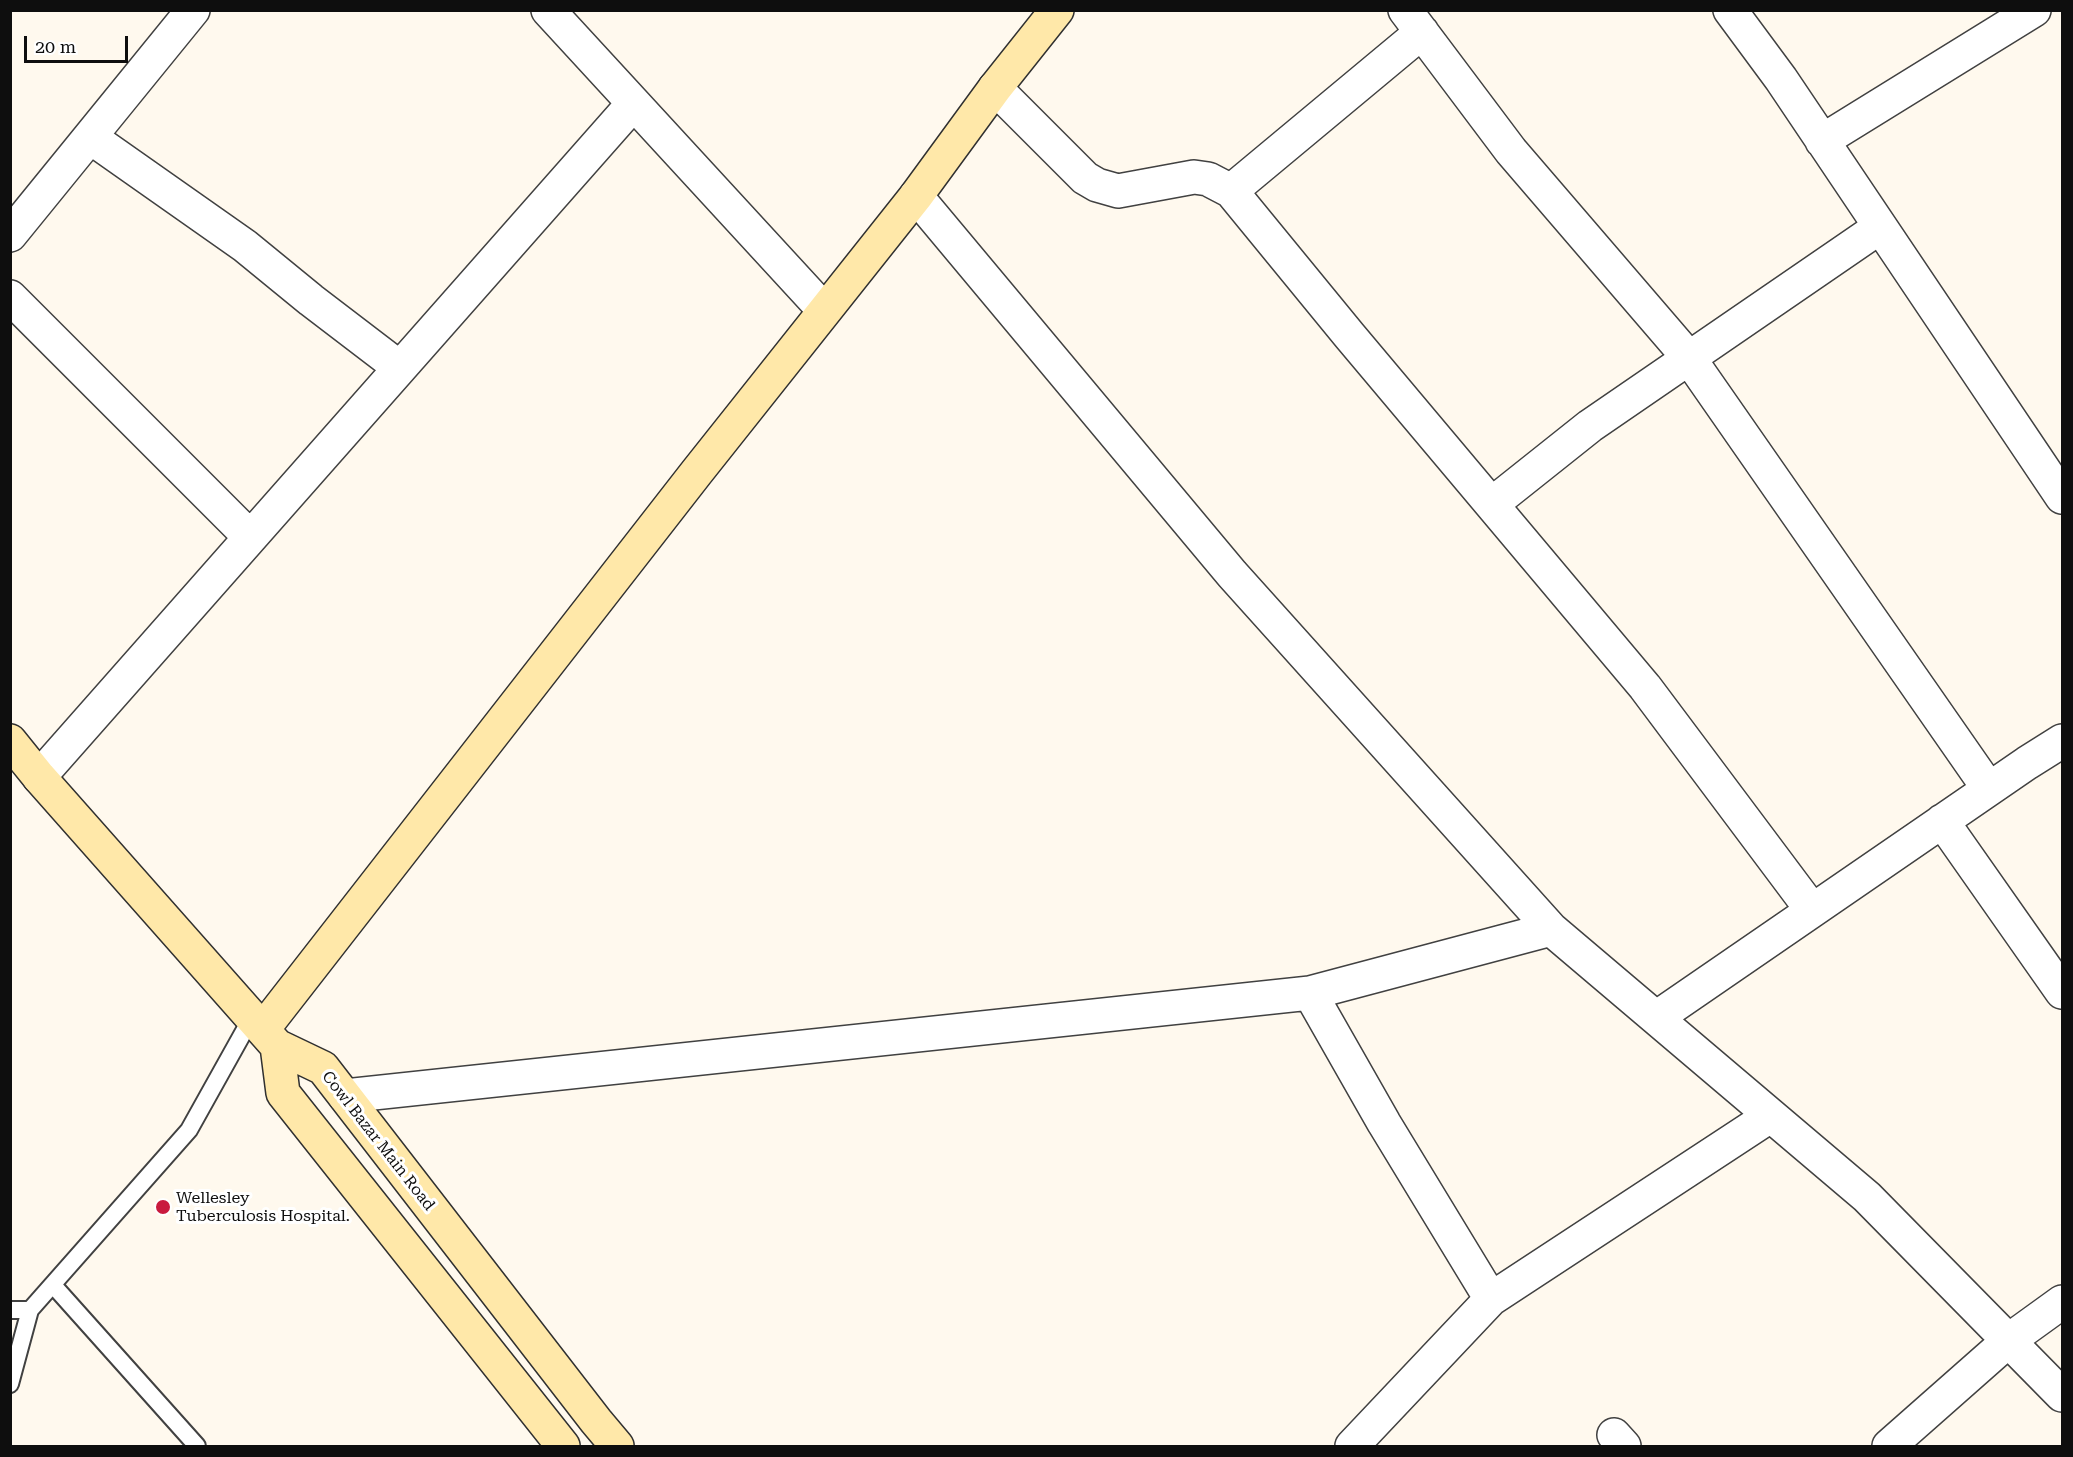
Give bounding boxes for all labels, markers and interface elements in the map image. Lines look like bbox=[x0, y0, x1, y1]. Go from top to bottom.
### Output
scale bar bbox=[27, 24, 130, 62]
text: 20 m bbox=[35, 36, 76, 57]
street label: Cowl Bazar Main Road bbox=[318, 1067, 438, 1215]
place label: Wellesley Tuberculosis Hospital. bbox=[176, 1188, 350, 1226]
marker: Wellesley Tuberculosis Hospital. bbox=[154, 1198, 172, 1216]

